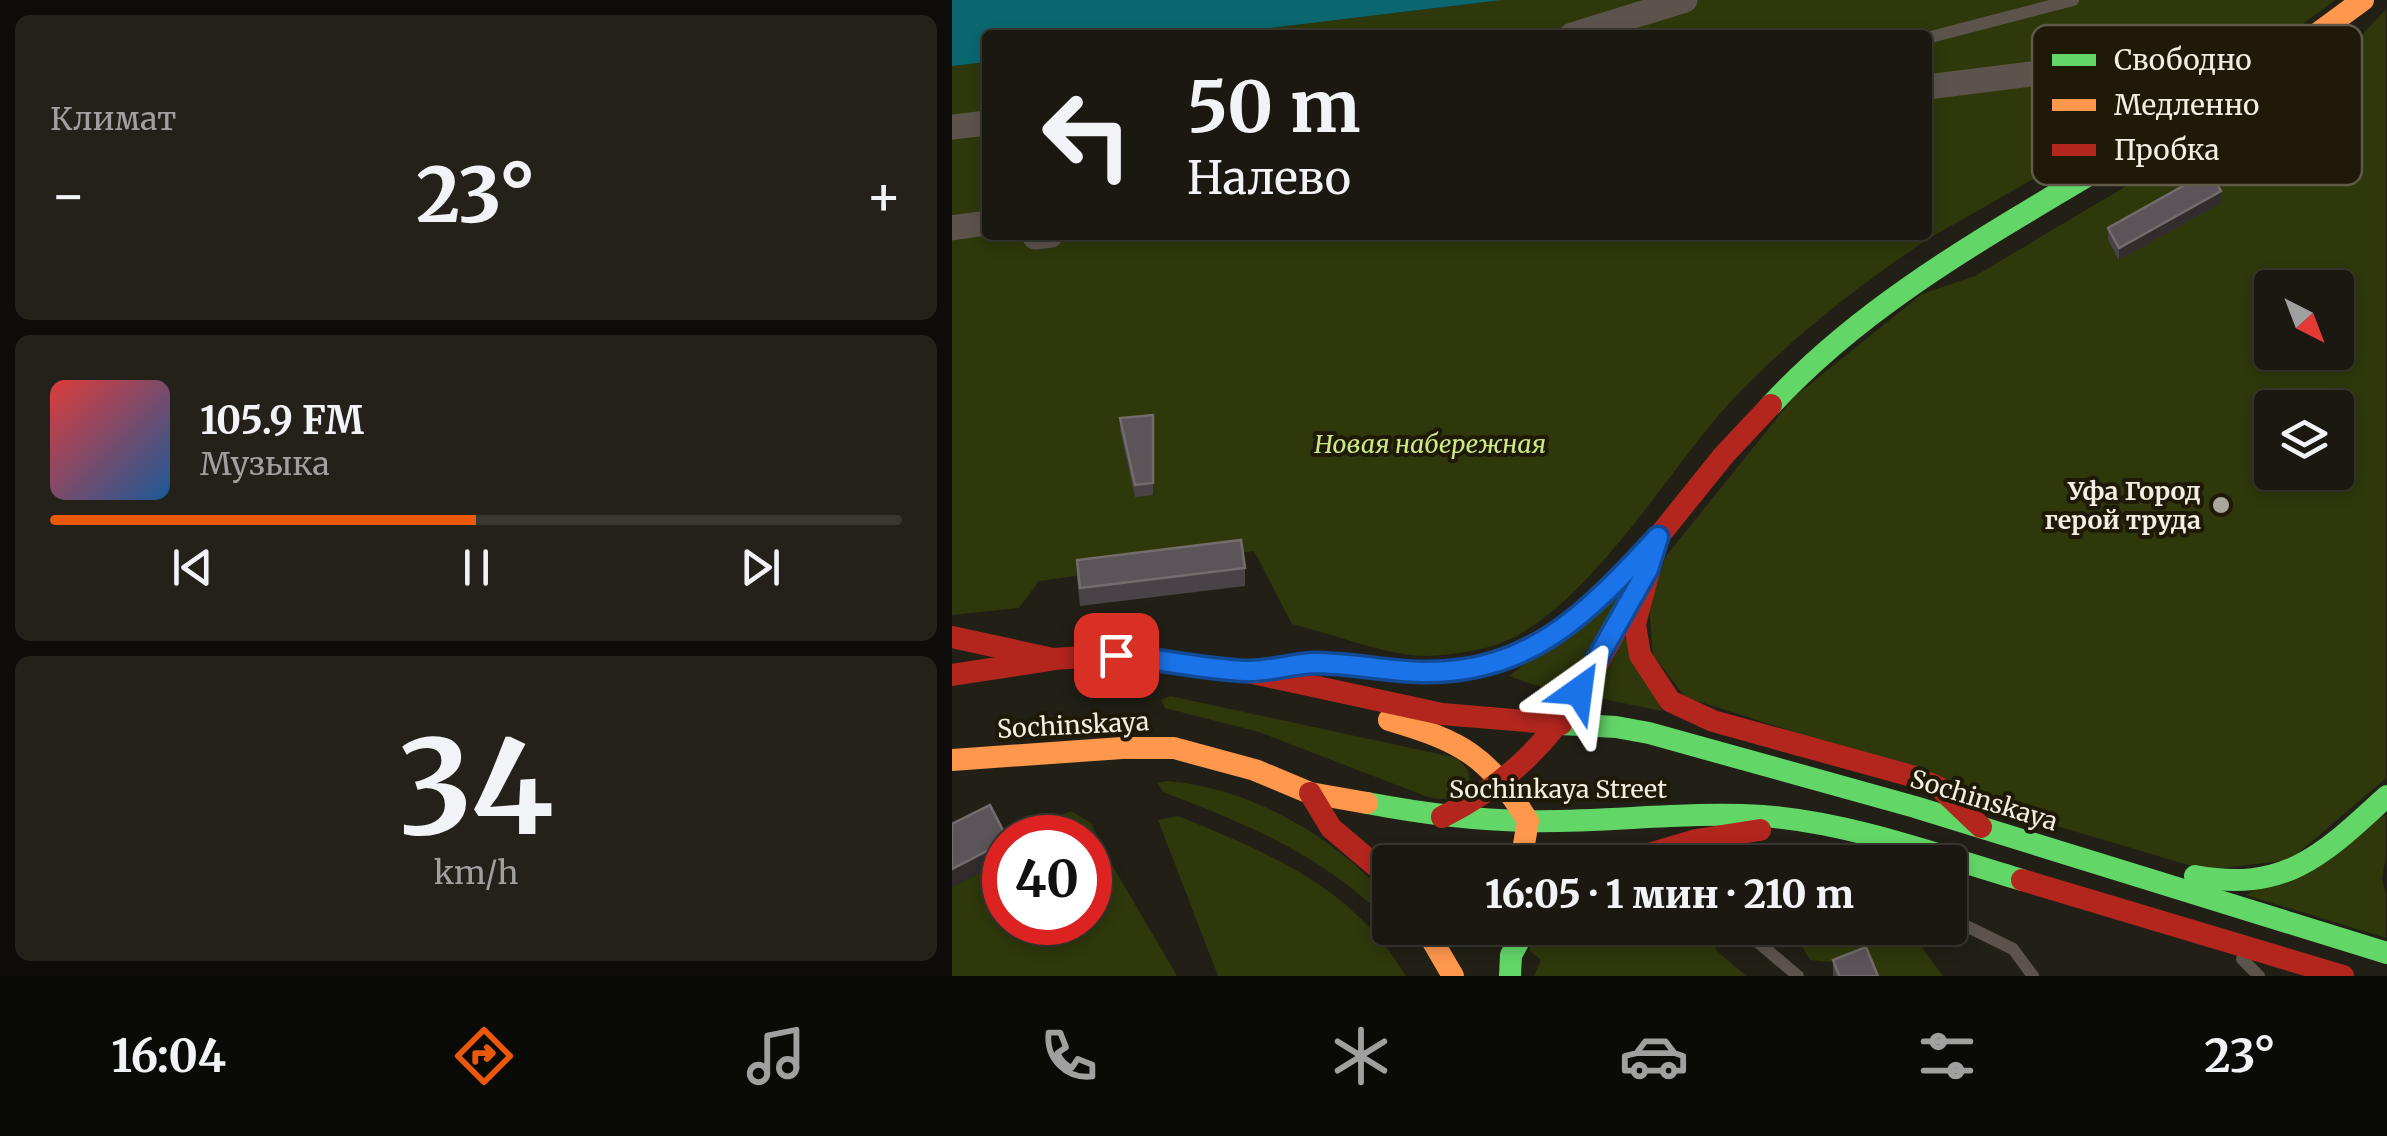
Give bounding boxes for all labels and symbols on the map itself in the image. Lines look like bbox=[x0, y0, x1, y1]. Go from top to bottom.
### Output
legend bbox=[2032, 25, 2362, 185]
text: Свободно bbox=[2114, 42, 2252, 78]
text: Медленно bbox=[2114, 87, 2259, 123]
text: Пробка bbox=[2114, 132, 2220, 168]
north arrow bbox=[2254, 270, 2354, 370]
park label: Новая набережная bbox=[1314, 428, 1546, 460]
place label: Уфа Город герой труда bbox=[2044, 475, 2201, 536]
marker: Уфа Город герой труда bbox=[2210, 494, 2232, 516]
pin bbox=[1074, 613, 1159, 698]
position arrow bbox=[1527, 639, 1631, 743]
street label: Sochinskaya bbox=[996, 705, 1150, 745]
street label: Sochinskaya bbox=[1906, 762, 2062, 838]
street label: Sochinkaya Street bbox=[1449, 773, 1667, 805]
speed limit sign: 40 bbox=[982, 815, 1112, 945]

